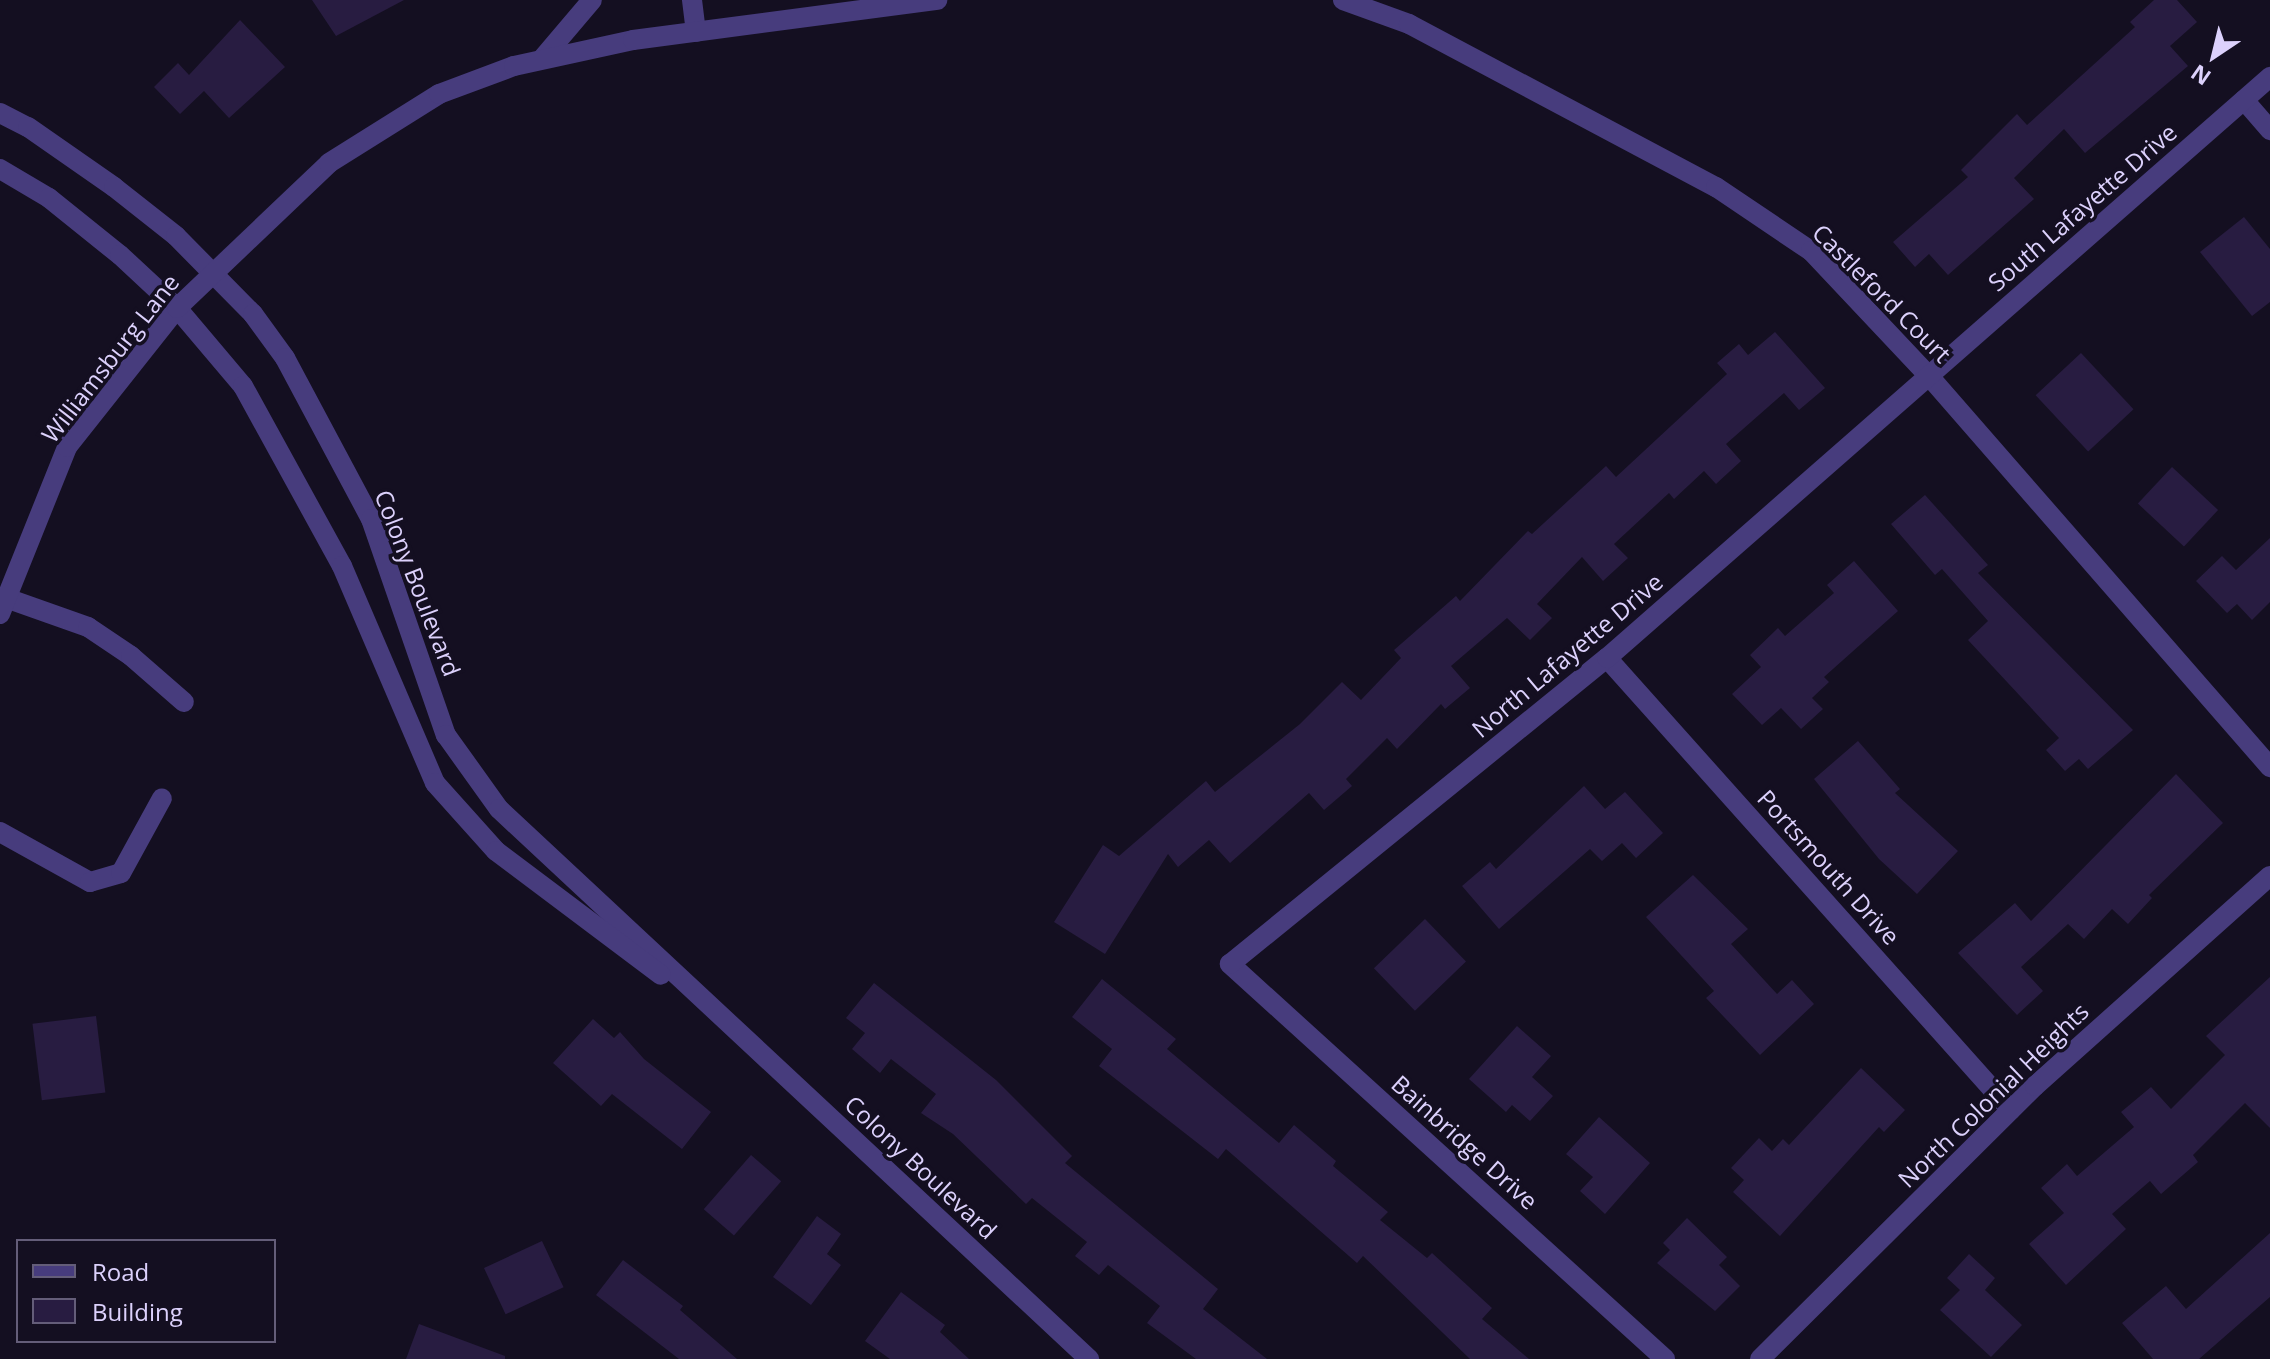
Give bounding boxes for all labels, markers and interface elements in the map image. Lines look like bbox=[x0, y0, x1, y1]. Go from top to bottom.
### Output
north arrow bbox=[2174, 16, 2254, 96]
text: N bbox=[2184, 58, 2216, 93]
street label: South Lafayette Drive bbox=[1982, 117, 2182, 297]
street label: Castleford Court bbox=[1807, 218, 1957, 368]
street label: Williamsburg Lane bbox=[35, 268, 185, 448]
street label: Colony Boulevard bbox=[369, 486, 467, 680]
street label: North Lafayette Drive bbox=[1466, 567, 1668, 743]
street label: Portsmouth Drive bbox=[1752, 784, 1906, 950]
street label: North Colonial Heights bbox=[1892, 997, 2094, 1193]
street label: Bainbridge Drive bbox=[1386, 1069, 1544, 1215]
street label: Colony Boulevard bbox=[839, 1089, 1003, 1245]
legend bbox=[16, 1239, 276, 1343]
text: Road bbox=[92, 1255, 149, 1288]
text: Building bbox=[92, 1295, 183, 1328]

